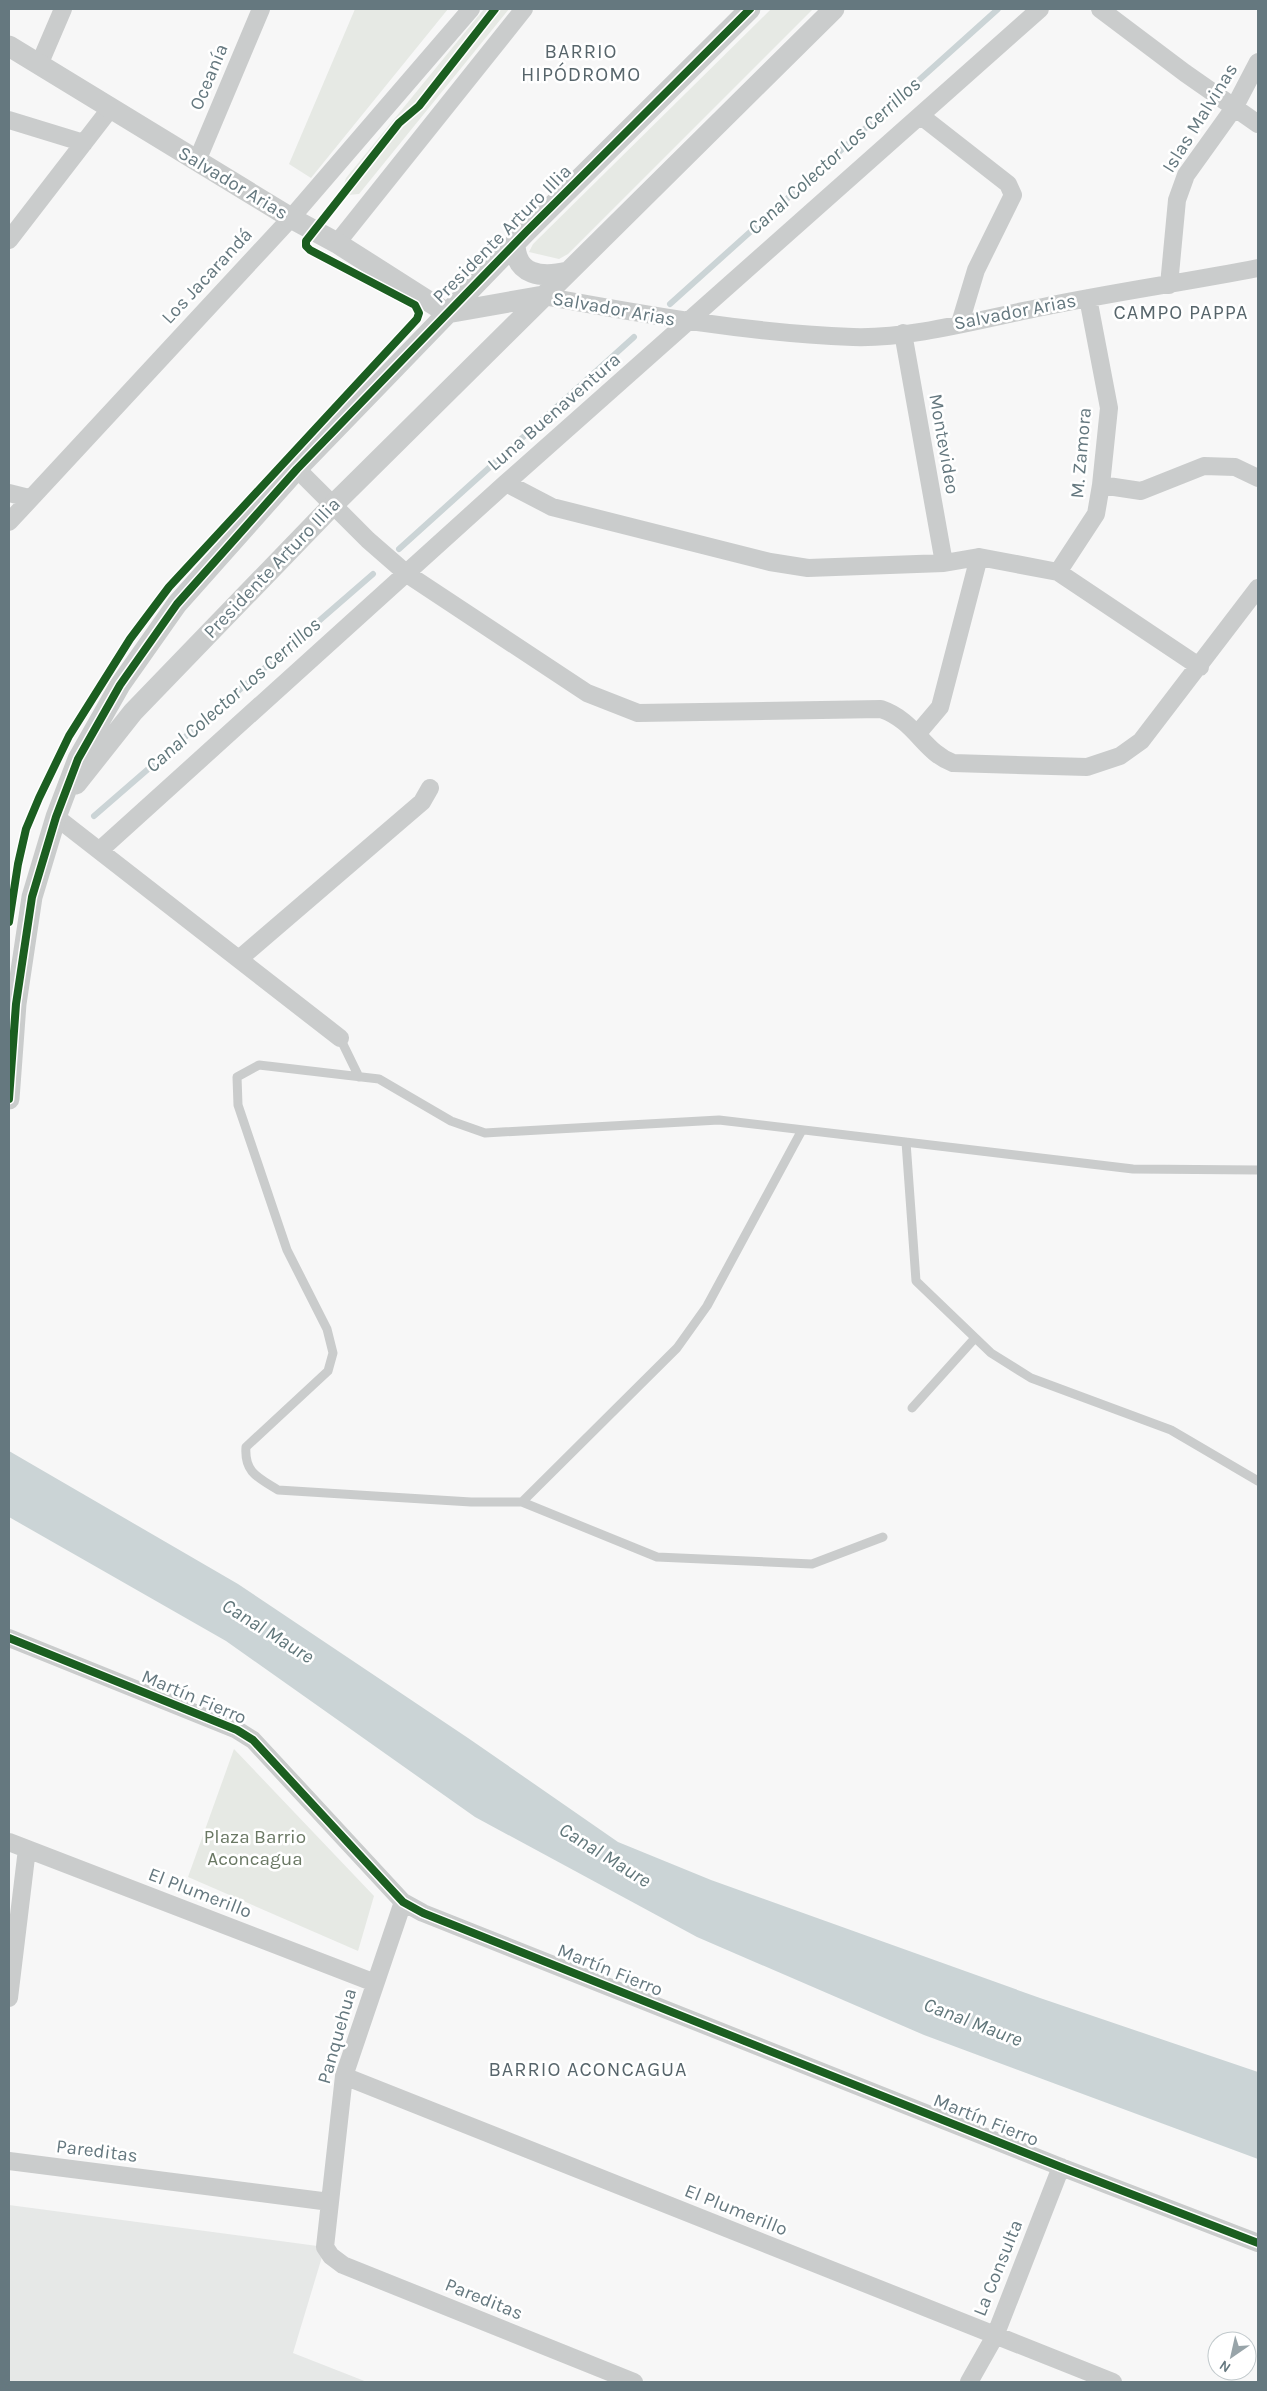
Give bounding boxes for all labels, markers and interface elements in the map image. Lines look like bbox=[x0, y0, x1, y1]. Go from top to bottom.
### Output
district label: BARRIO HIPÓDROMO bbox=[521, 40, 641, 86]
street label: Oceanía bbox=[185, 41, 233, 113]
street label: Islas Malvinas bbox=[1158, 59, 1242, 177]
water label: Canal Colector Los Cerrillos bbox=[743, 72, 925, 240]
street label: Salvador Arias bbox=[174, 142, 292, 224]
street label: Presidente Arturo Illia bbox=[428, 160, 576, 308]
street label: Los Jacarandá bbox=[157, 224, 257, 328]
street label: Salvador Arias bbox=[551, 287, 677, 331]
street label: Salvador Arias bbox=[952, 289, 1078, 335]
district label: CAMPO PAPPA bbox=[1113, 301, 1249, 324]
street label: Luna Buenaventura bbox=[483, 348, 625, 476]
street label: Montevideo bbox=[924, 392, 964, 496]
street label: M. Zamora bbox=[1066, 407, 1096, 499]
street label: Presidente Arturo Illia bbox=[199, 493, 345, 643]
water label: Canal Colector Los Cerrillos bbox=[141, 613, 325, 777]
water label: Canal Maure bbox=[218, 1594, 318, 1668]
street label: Martín Fierro bbox=[138, 1665, 250, 1729]
water label: Canal Maure bbox=[555, 1818, 655, 1892]
park label: Plaza Barrio Aconcagua bbox=[204, 1826, 306, 1870]
street label: El Plumerillo bbox=[145, 1863, 255, 1923]
street label: Martín Fierro bbox=[554, 1939, 666, 2001]
street label: Panquehua bbox=[313, 1986, 361, 2086]
water label: Canal Maure bbox=[920, 1993, 1026, 2051]
district label: BARRIO ACONCAGUA bbox=[488, 2058, 688, 2081]
street label: Martín Fierro bbox=[930, 2089, 1042, 2151]
street label: Pareditas bbox=[55, 2135, 139, 2167]
street label: El Plumerillo bbox=[681, 2179, 791, 2241]
street label: La Consulta bbox=[969, 2217, 1027, 2319]
street label: Pareditas bbox=[442, 2273, 526, 2325]
north arrow bbox=[1207, 2331, 1257, 2381]
text: N bbox=[1216, 2357, 1234, 2376]

